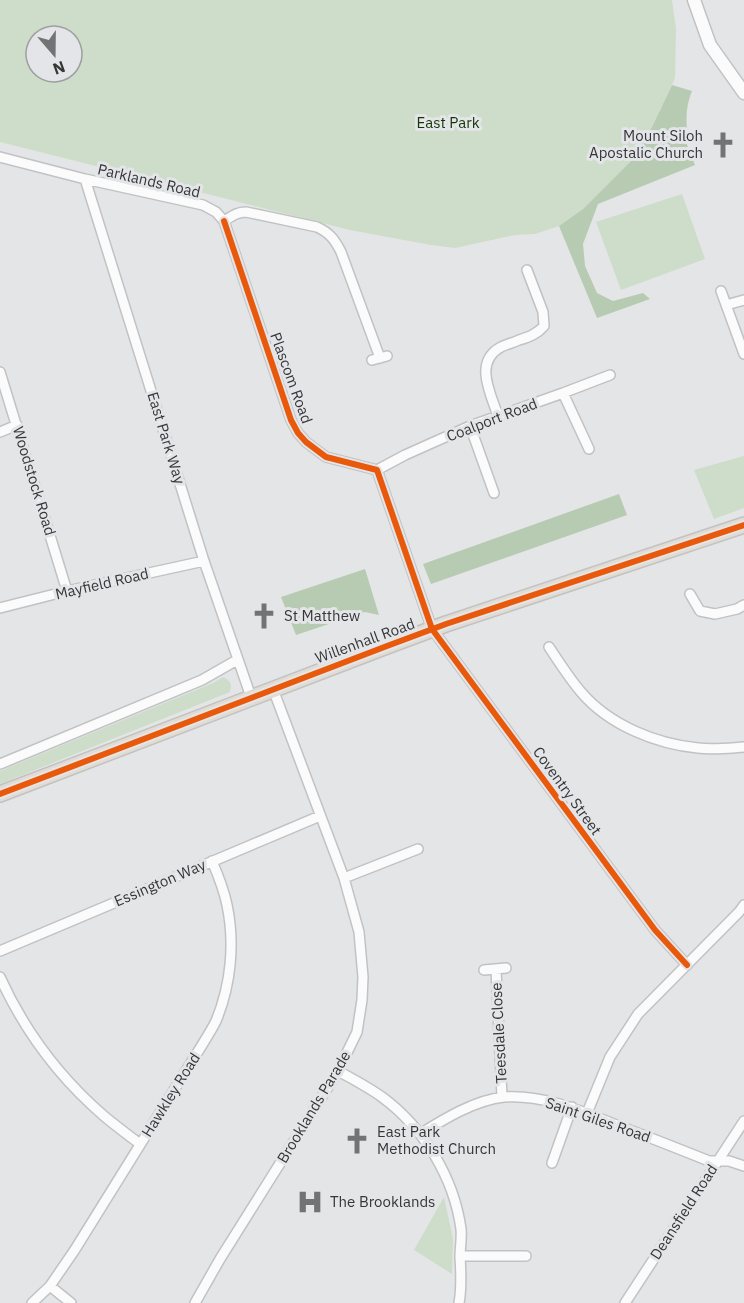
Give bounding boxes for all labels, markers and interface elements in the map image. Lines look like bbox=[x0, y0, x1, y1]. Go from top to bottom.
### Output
north arrow bbox=[24, 24, 84, 84]
text: N bbox=[50, 57, 68, 79]
park label: East Park bbox=[416, 113, 480, 132]
place label: Mount Siloh Apostalic Church bbox=[589, 126, 703, 162]
church icon: Mount Siloh Apostalic Church bbox=[708, 130, 738, 160]
street label: Parklands Road bbox=[96, 159, 202, 202]
street label: Plascom Road bbox=[266, 330, 317, 426]
street label: East Park Way bbox=[143, 390, 190, 487]
street label: Coalport Road bbox=[444, 394, 540, 446]
street label: Woodstock Road bbox=[9, 424, 60, 538]
street label: Mayfield Road bbox=[53, 564, 150, 603]
church icon: St Matthew bbox=[249, 601, 279, 631]
place label: St Matthew bbox=[284, 606, 361, 625]
street label: Willenhall Road bbox=[312, 614, 417, 667]
street label: Coventry Street bbox=[529, 743, 606, 839]
street label: Essington Way bbox=[111, 854, 209, 910]
street label: Teesdale Close bbox=[486, 982, 511, 1084]
street label: Brooklands Parade bbox=[273, 1047, 355, 1166]
street label: Hawkley Road bbox=[137, 1049, 204, 1140]
street label: Saint Giles Road bbox=[543, 1093, 653, 1146]
place label: East Park Methodist Church bbox=[377, 1122, 496, 1158]
church icon: East Park Methodist Church bbox=[342, 1126, 372, 1156]
street label: Deansfield Road bbox=[646, 1161, 721, 1263]
hospital icon: The Brooklands bbox=[295, 1187, 325, 1217]
place label: The Brooklands bbox=[330, 1192, 435, 1211]

